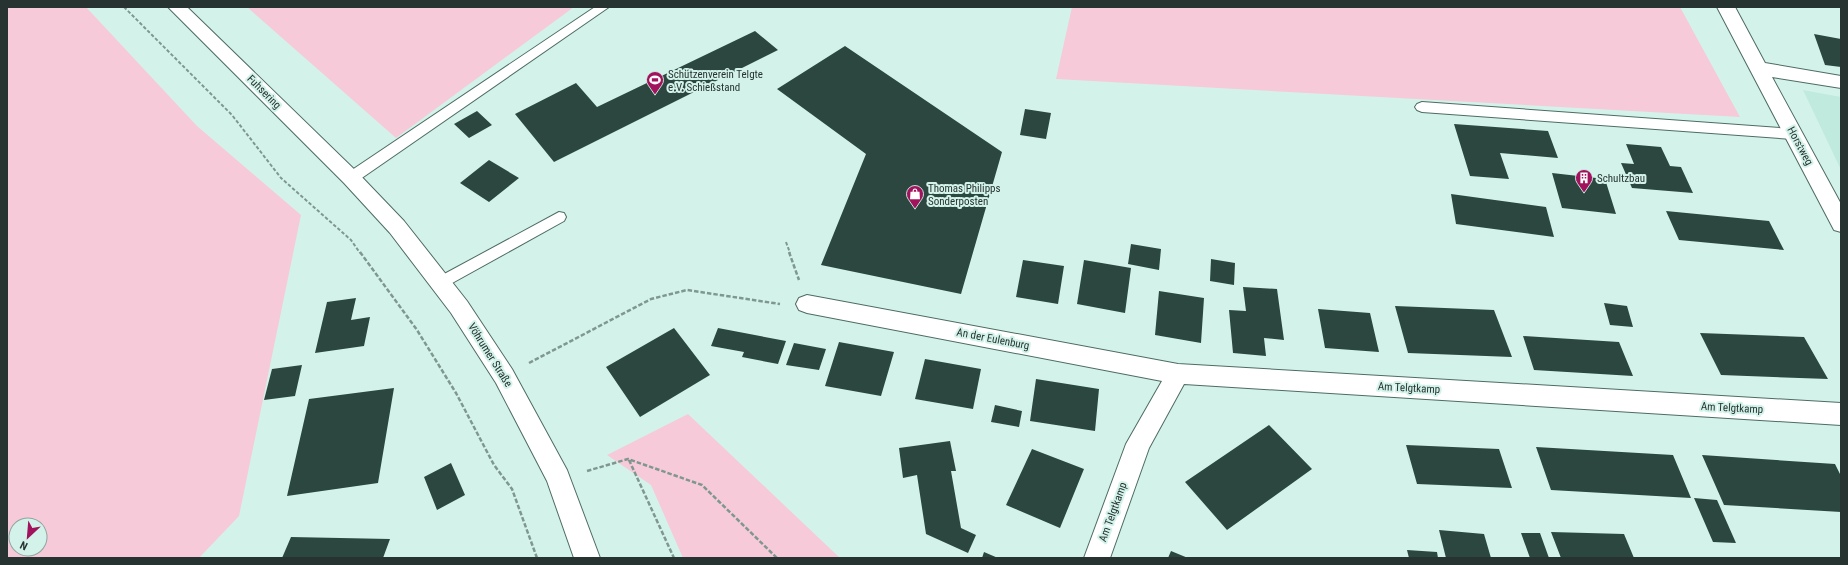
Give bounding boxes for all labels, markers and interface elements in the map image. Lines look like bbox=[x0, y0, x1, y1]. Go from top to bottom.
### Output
place label: Schützenverein Telgte e.V. Schießstand bbox=[668, 68, 763, 94]
sports icon: Schützenverein Telgte e.V. Schießstand bbox=[645, 70, 665, 95]
street label: Fuhsering bbox=[244, 72, 284, 112]
street label: Horstweg bbox=[1784, 125, 1816, 167]
building icon: Schultzbau bbox=[1574, 168, 1594, 193]
place label: Schultzbau bbox=[1597, 172, 1645, 185]
place label: Thomas Philipps Sonderposten bbox=[928, 182, 1001, 208]
shop icon: Thomas Philipps Sonderposten bbox=[905, 184, 925, 209]
street label: Vöhrumer Straße bbox=[465, 321, 515, 389]
street label: An der Eulenburg bbox=[956, 326, 1030, 352]
street label: Am Telgtkamp bbox=[1377, 380, 1441, 396]
street label: Am Telgtkamp bbox=[1700, 400, 1764, 416]
street label: Am Telgtkamp bbox=[1096, 480, 1130, 544]
north arrow bbox=[8, 517, 48, 557]
text: N bbox=[18, 538, 30, 553]

